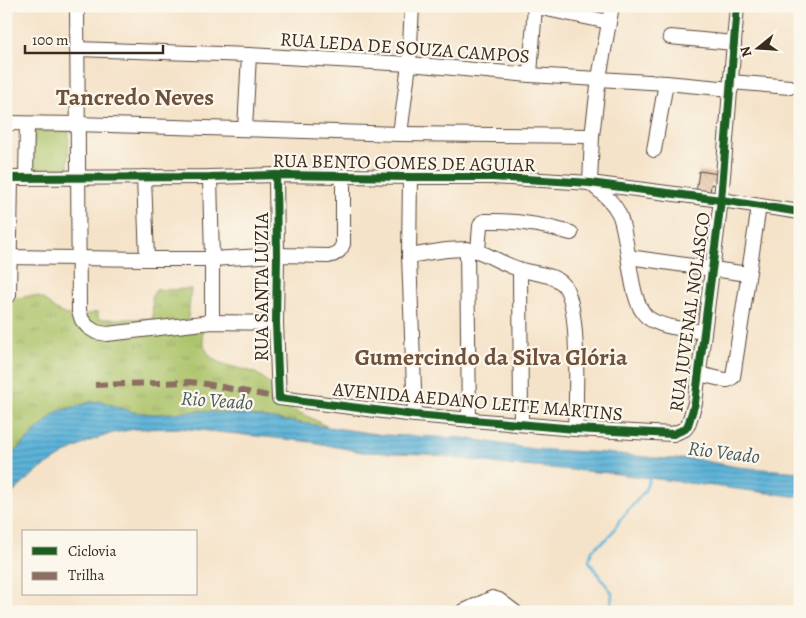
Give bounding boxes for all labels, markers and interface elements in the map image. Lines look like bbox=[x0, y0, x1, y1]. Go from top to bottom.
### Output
scale bar bbox=[25, 22, 162, 54]
north arrow bbox=[734, 22, 784, 72]
street label: RUA LEDA DE SOUZA CAMPOS bbox=[279, 26, 531, 70]
text: 100 m bbox=[32, 30, 69, 50]
text: N bbox=[735, 44, 757, 59]
district label: Tancredo Neves bbox=[56, 81, 214, 113]
street label: RUA BENTO GOMES DE AGUIAR bbox=[272, 148, 536, 178]
street label: RUA JUVENAL NOLASCO bbox=[663, 210, 717, 414]
street label: RUA SANTA LUZIA bbox=[249, 212, 275, 362]
district label: Gumercindo da Silva Glória bbox=[354, 341, 628, 373]
street label: AVENIDA AEDANO LEITE MARTINS bbox=[331, 376, 624, 428]
water label: Rio Veado bbox=[180, 385, 254, 416]
water label: Rio Veado bbox=[686, 435, 761, 470]
legend bbox=[22, 530, 198, 596]
text: Ciclovia bbox=[68, 541, 116, 561]
text: Trilha bbox=[68, 565, 104, 585]

